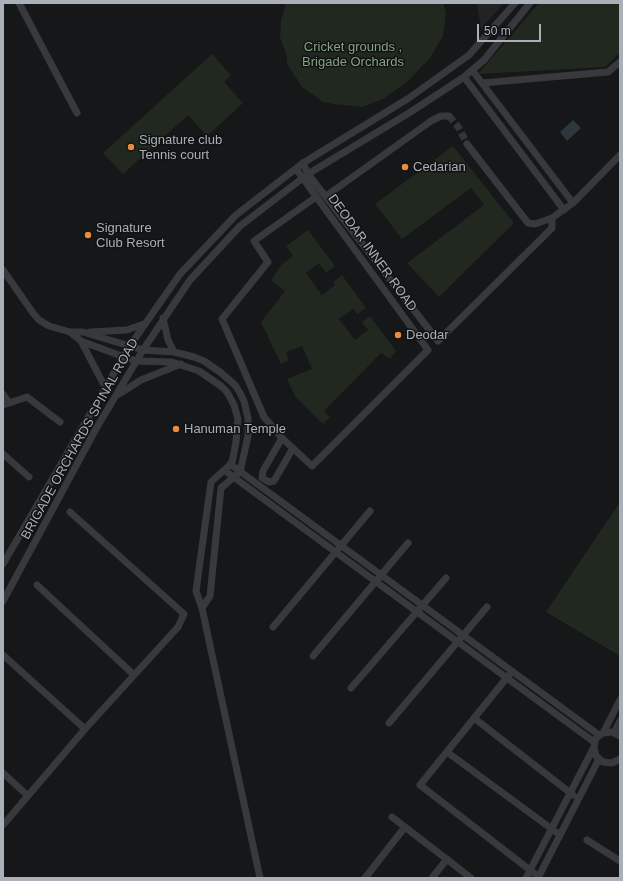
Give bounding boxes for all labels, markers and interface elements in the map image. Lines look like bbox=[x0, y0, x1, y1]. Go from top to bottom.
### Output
scale bar bbox=[479, 16, 543, 42]
text: 50 m bbox=[484, 24, 511, 38]
park label: Cricket grounds , Brigade Orchards bbox=[302, 39, 404, 70]
place label: Signature club Tennis court bbox=[139, 132, 222, 163]
marker: Signature club Tennis court bbox=[126, 142, 136, 152]
place label: Cedarian bbox=[413, 159, 466, 175]
marker: Cedarian bbox=[400, 162, 410, 172]
street label: DEODAR INNER ROAD bbox=[324, 191, 420, 315]
place label: Signature Club Resort bbox=[96, 220, 165, 251]
marker: Signature Club Resort bbox=[83, 230, 93, 240]
place label: Deodar bbox=[406, 327, 449, 343]
marker: Deodar bbox=[393, 330, 403, 340]
street label: BRIGADE ORCHARDS SPINAL ROAD bbox=[18, 336, 142, 542]
place label: Hanuman Temple bbox=[184, 421, 286, 437]
marker: Hanuman Temple bbox=[171, 424, 181, 434]

